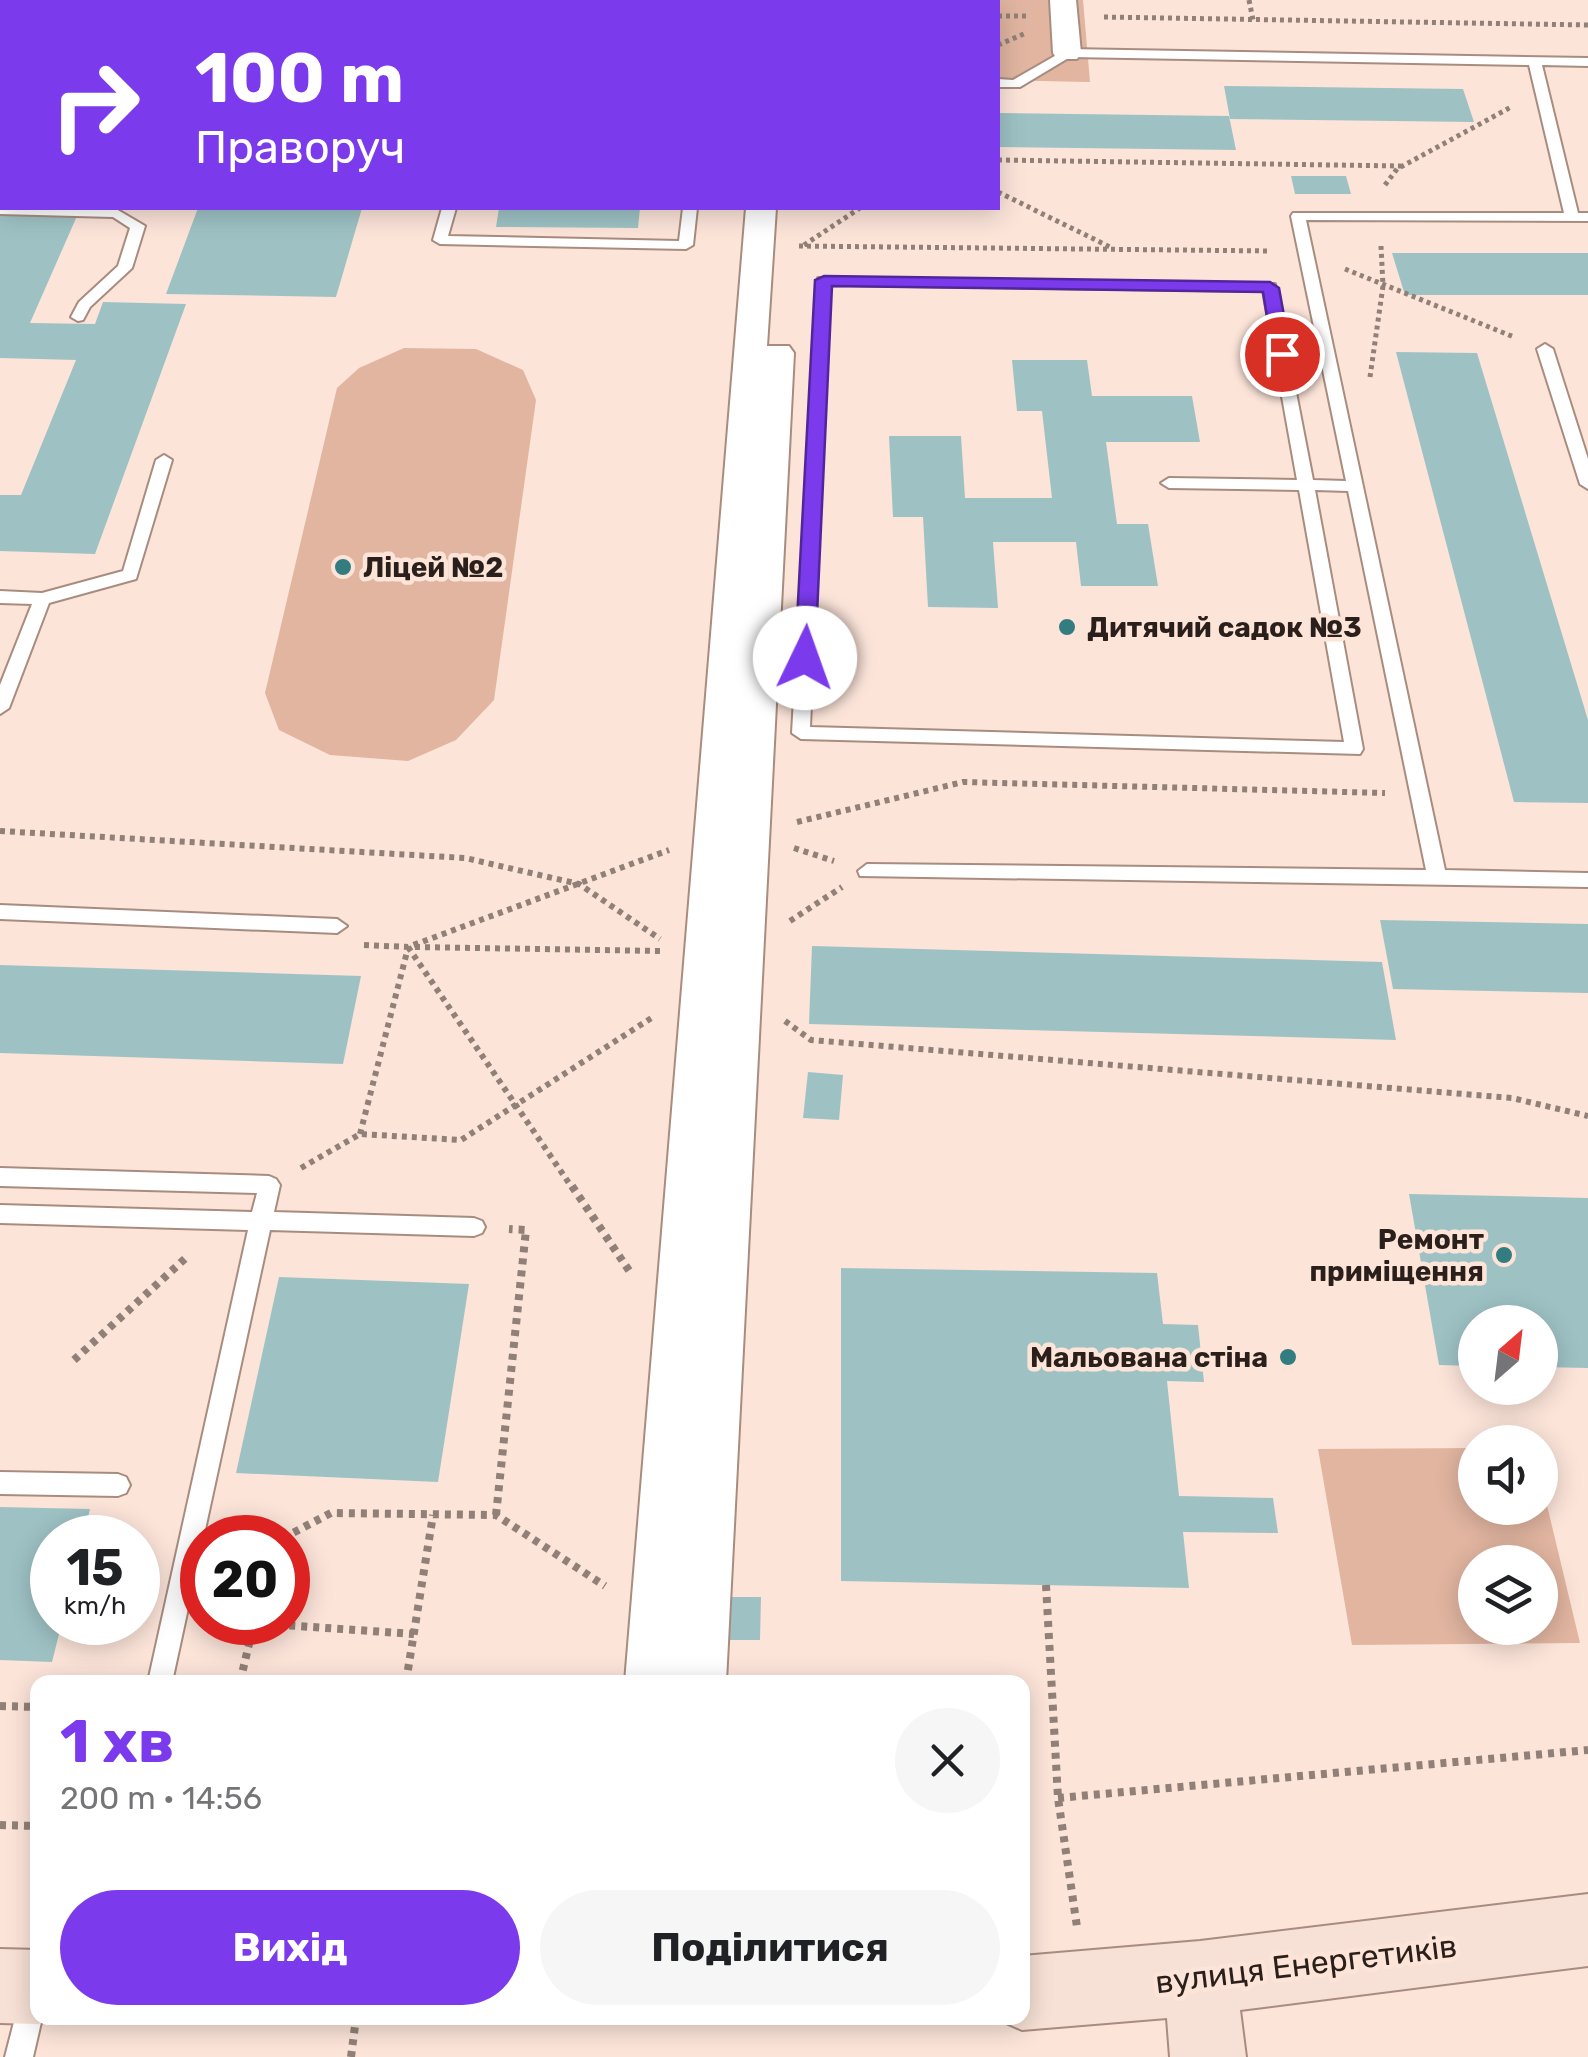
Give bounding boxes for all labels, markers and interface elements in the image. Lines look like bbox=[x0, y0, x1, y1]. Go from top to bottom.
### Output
text: 100 m bbox=[195, 37, 404, 120]
icon: right bbox=[30, 40, 160, 170]
text: Праворуч bbox=[195, 121, 405, 174]
pin bbox=[1240, 312, 1325, 397]
icon: arrive bbox=[1255, 327, 1310, 382]
place label: Ліцей №2 bbox=[363, 551, 504, 584]
marker: Ліцей №2 bbox=[332, 556, 354, 578]
position arrow bbox=[753, 606, 857, 710]
place label: Дитячий садок №3 bbox=[1087, 611, 1362, 644]
marker: Дитячий садок №3 bbox=[1056, 616, 1078, 638]
place label: Ремонт приміщення bbox=[1309, 1223, 1484, 1288]
marker: Ремонт приміщення bbox=[1493, 1244, 1515, 1266]
north arrow bbox=[1458, 1305, 1558, 1405]
map controls bbox=[1458, 1305, 1558, 1645]
place label: Мальована стіна bbox=[1030, 1341, 1268, 1374]
marker: Мальована стіна bbox=[1277, 1346, 1299, 1368]
button: sound bbox=[1458, 1425, 1558, 1525]
speed limit sign: 20 bbox=[180, 1515, 310, 1645]
text: 15 bbox=[66, 1538, 124, 1598]
button: layers bbox=[1458, 1545, 1558, 1645]
text: km/h bbox=[64, 1591, 126, 1620]
text: 1 хв bbox=[60, 1706, 174, 1777]
button: close bbox=[895, 1708, 1000, 1813]
text: 200 m · 14:56 bbox=[60, 1779, 262, 1817]
button: Вихід bbox=[60, 1890, 520, 2005]
button: Поділитися bbox=[540, 1890, 1000, 2005]
street label: вулиця Енергетиків bbox=[1153, 1927, 1459, 2001]

